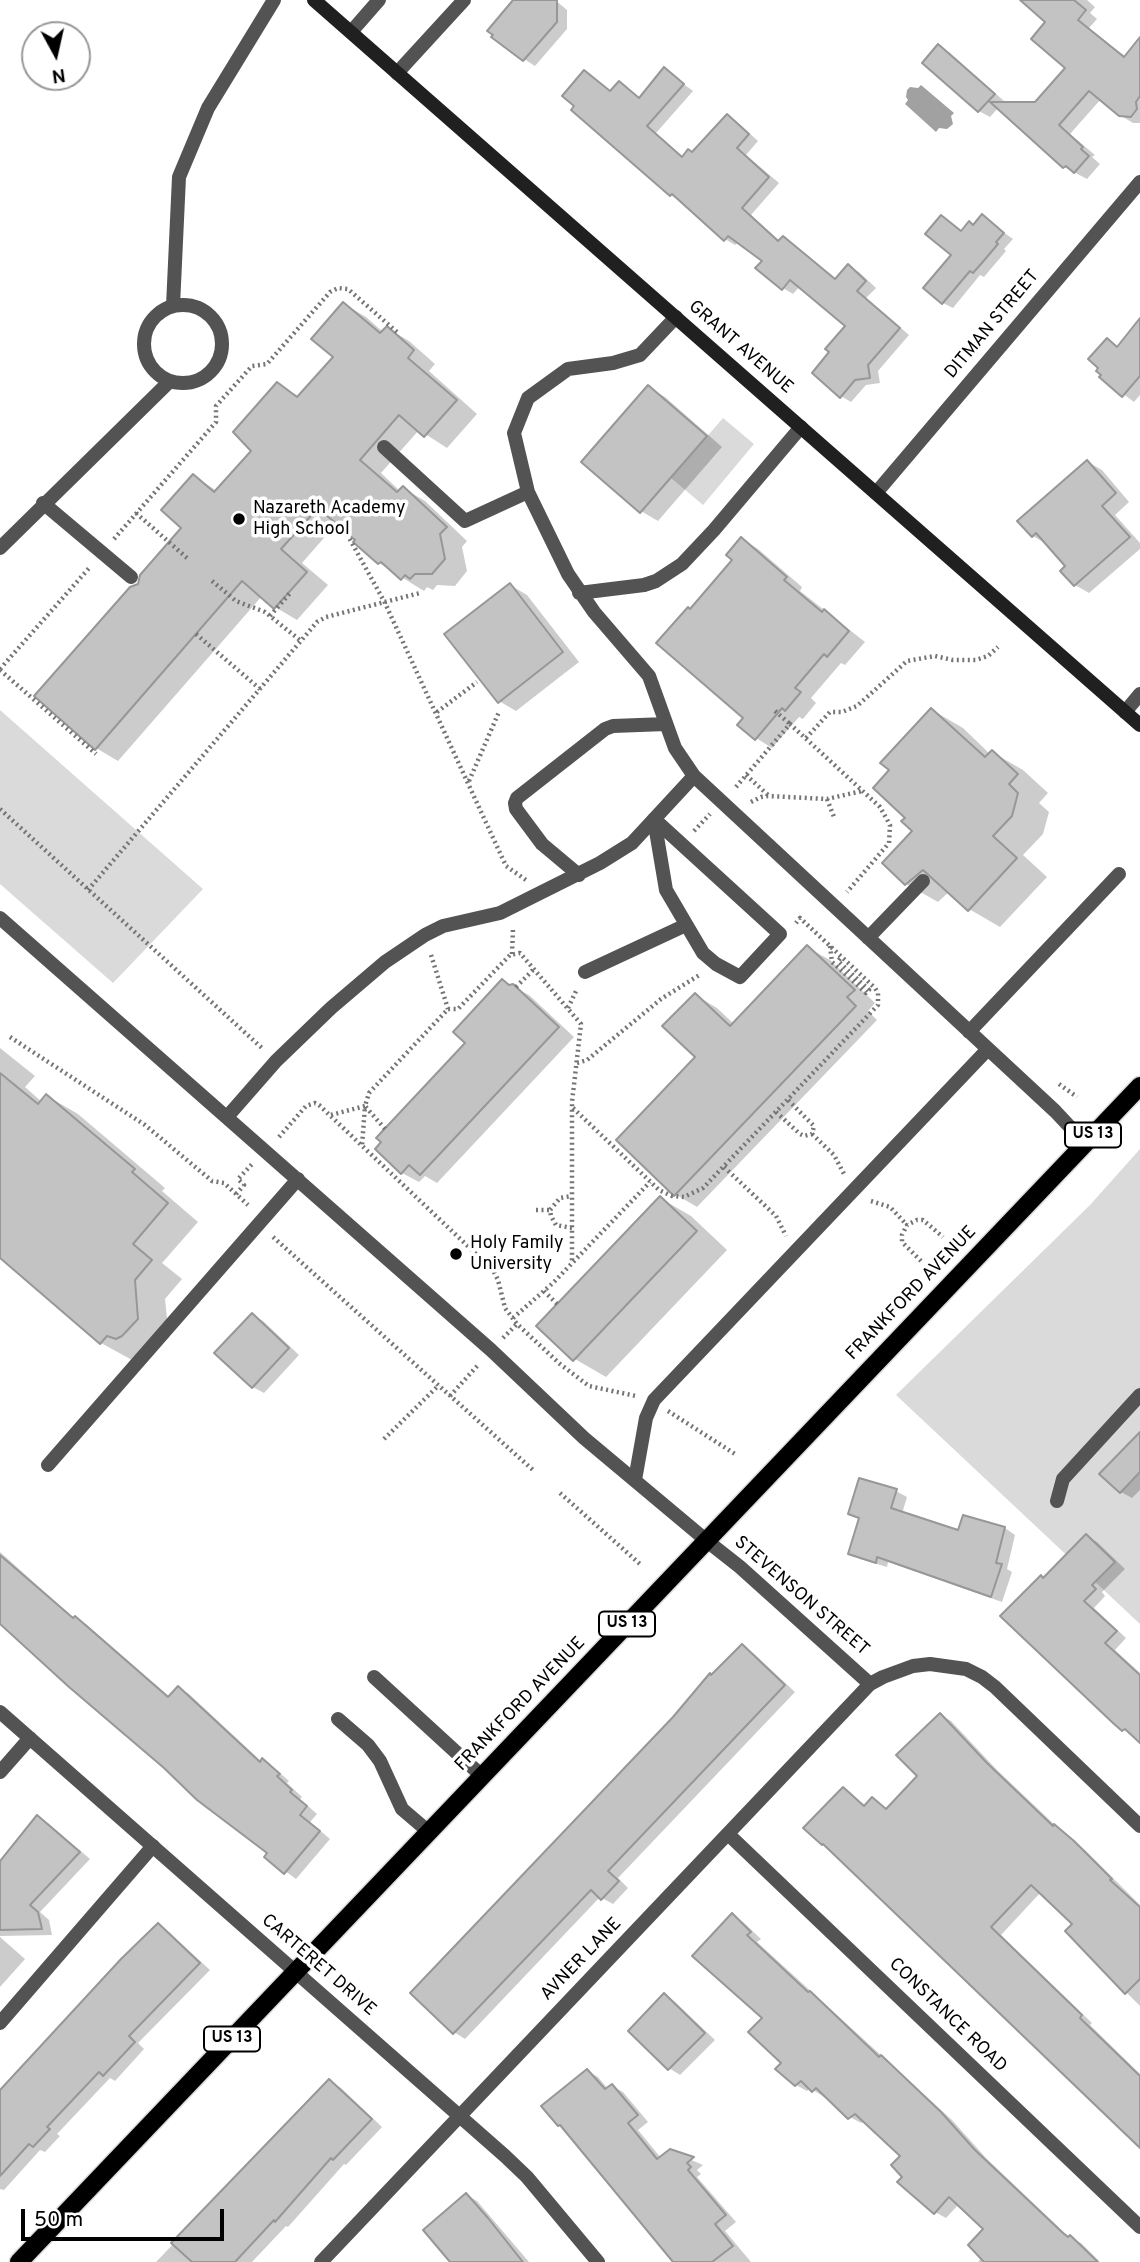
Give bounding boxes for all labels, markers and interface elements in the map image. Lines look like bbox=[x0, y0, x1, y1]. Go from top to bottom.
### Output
north arrow bbox=[21, 21, 91, 91]
text: N bbox=[50, 62, 67, 88]
street label: DITMAN STREET bbox=[941, 266, 1045, 384]
street label: GRANT AVENUE bbox=[683, 297, 797, 399]
place label: Nazareth Academy High School bbox=[253, 498, 406, 540]
marker: Nazareth Academy High School bbox=[231, 511, 247, 527]
road number: US 13 bbox=[1065, 1122, 1121, 1148]
street label: FRANKFORD AVENUE bbox=[842, 1222, 982, 1366]
place label: Holy Family University bbox=[470, 1233, 564, 1276]
marker: Holy Family University bbox=[448, 1246, 464, 1262]
street label: STEVENSON STREET bbox=[729, 1533, 873, 1661]
road number: US 13 bbox=[599, 1612, 655, 1636]
street label: FRANKFORD AVENUE bbox=[451, 1633, 591, 1777]
street label: CARTERET DRIVE bbox=[256, 1910, 380, 2022]
street label: AVNER LANE bbox=[537, 1914, 627, 2006]
street label: CONSTANCE ROAD bbox=[884, 1954, 1010, 2078]
road number: US 13 bbox=[204, 2026, 260, 2052]
scale bar bbox=[24, 2196, 228, 2240]
text: 50 m bbox=[34, 2207, 83, 2234]

